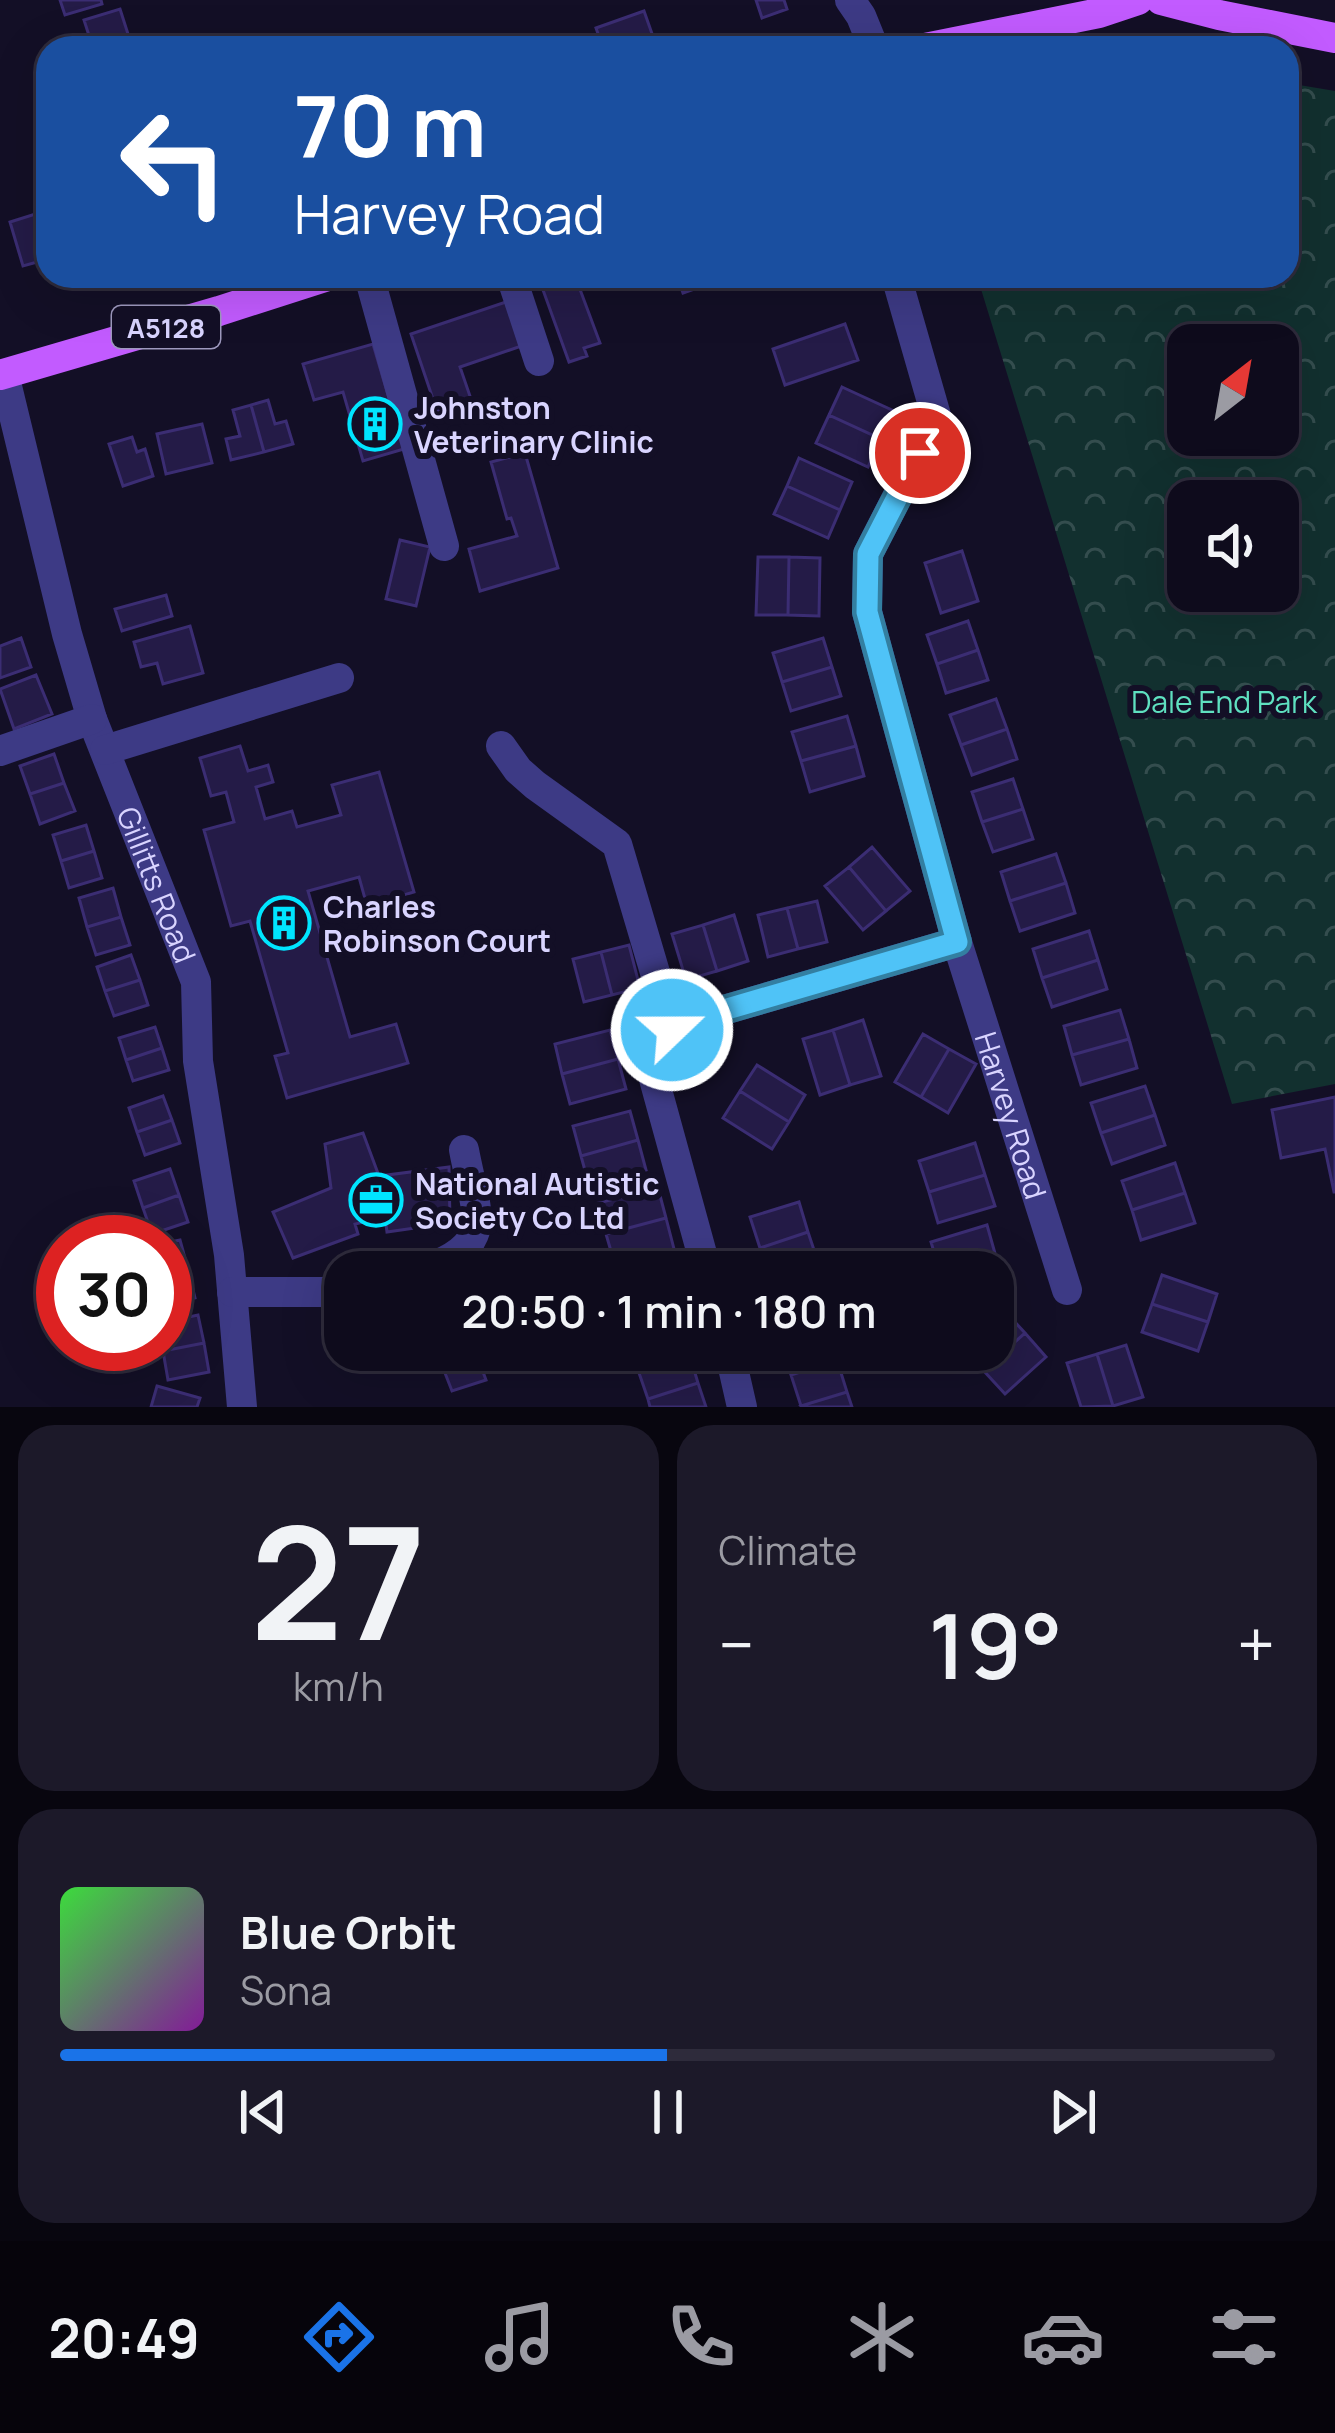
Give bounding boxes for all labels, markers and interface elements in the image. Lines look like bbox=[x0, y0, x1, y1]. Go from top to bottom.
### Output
text: 70 m bbox=[294, 67, 486, 182]
icon: left bbox=[96, 84, 252, 240]
text: Harvey Road bbox=[294, 176, 605, 250]
road number: A5128 bbox=[112, 306, 220, 348]
north arrow bbox=[1167, 324, 1299, 456]
map controls bbox=[1167, 324, 1299, 612]
place label: Johnston Veterinary Clinic bbox=[414, 387, 654, 462]
building icon: Johnston Veterinary Clinic bbox=[347, 396, 403, 452]
pin bbox=[869, 402, 971, 504]
icon: arrive bbox=[887, 420, 953, 486]
button: sound bbox=[1167, 480, 1299, 612]
park label: Dale End Park bbox=[1131, 681, 1318, 722]
street label: Gillitts Road bbox=[108, 800, 207, 968]
place label: Charles Robinson Court bbox=[323, 886, 551, 961]
building icon: Charles Robinson Court bbox=[256, 895, 312, 951]
position arrow bbox=[609, 967, 735, 1093]
street label: Harvey Road bbox=[966, 1027, 1057, 1204]
place label: National Autistic Society Co Ltd bbox=[415, 1163, 659, 1238]
office icon: National Autistic Society Co Ltd bbox=[348, 1172, 404, 1228]
speed limit sign: 30 bbox=[36, 1215, 192, 1371]
text: 20:50 · 1 min · 180 m bbox=[462, 1280, 876, 1342]
text: 27 bbox=[250, 1474, 426, 1687]
text: Climate bbox=[719, 1523, 857, 1577]
text: 19° bbox=[928, 1583, 1063, 1706]
text: − bbox=[719, 1599, 754, 1689]
text: + bbox=[1237, 1599, 1275, 1689]
text: km/h bbox=[293, 1659, 384, 1713]
text: Blue Orbit bbox=[240, 1901, 457, 1963]
text: Sona bbox=[240, 1963, 332, 2017]
icon: previous bbox=[230, 2079, 296, 2145]
icon: pause bbox=[635, 2079, 701, 2145]
icon: next bbox=[1040, 2079, 1106, 2145]
icon: directions bbox=[297, 2295, 381, 2379]
icon: music bbox=[478, 2295, 562, 2379]
icon: phone bbox=[659, 2295, 743, 2379]
icon: climate bbox=[840, 2295, 924, 2379]
icon: car bbox=[1021, 2295, 1105, 2379]
icon: filters bbox=[1202, 2295, 1286, 2379]
text: 20:49 bbox=[49, 2300, 200, 2374]

